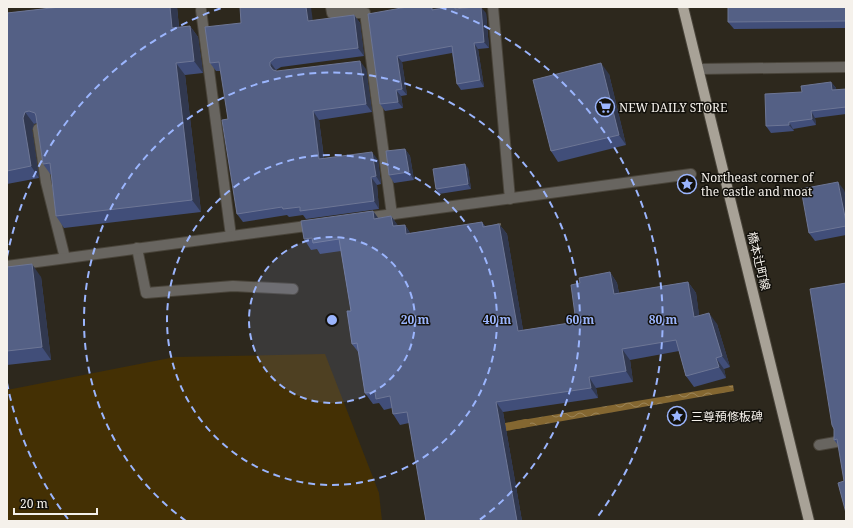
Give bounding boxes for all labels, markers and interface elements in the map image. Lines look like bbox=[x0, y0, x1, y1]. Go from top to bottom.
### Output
supermarket icon: NEW DAILY STORE bbox=[594, 96, 616, 118]
place label: NEW DAILY STORE bbox=[619, 99, 727, 116]
place label: Northeast corner of the castle and moat bbox=[701, 169, 815, 200]
place icon: Northeast corner of the castle and moat bbox=[676, 173, 698, 195]
street label: 橋本辻町線 bbox=[743, 230, 775, 292]
text: 20 m bbox=[401, 311, 429, 328]
text: 40 m bbox=[483, 311, 511, 328]
text: 60 m bbox=[566, 311, 594, 328]
text: 80 m bbox=[649, 311, 677, 328]
centre of rings bbox=[325, 313, 339, 327]
place icon: 三尊預修板碑 bbox=[666, 405, 688, 427]
place label: 三尊預修板碑 bbox=[691, 408, 763, 425]
scale bar bbox=[14, 490, 97, 516]
text: 20 m bbox=[20, 495, 48, 512]

